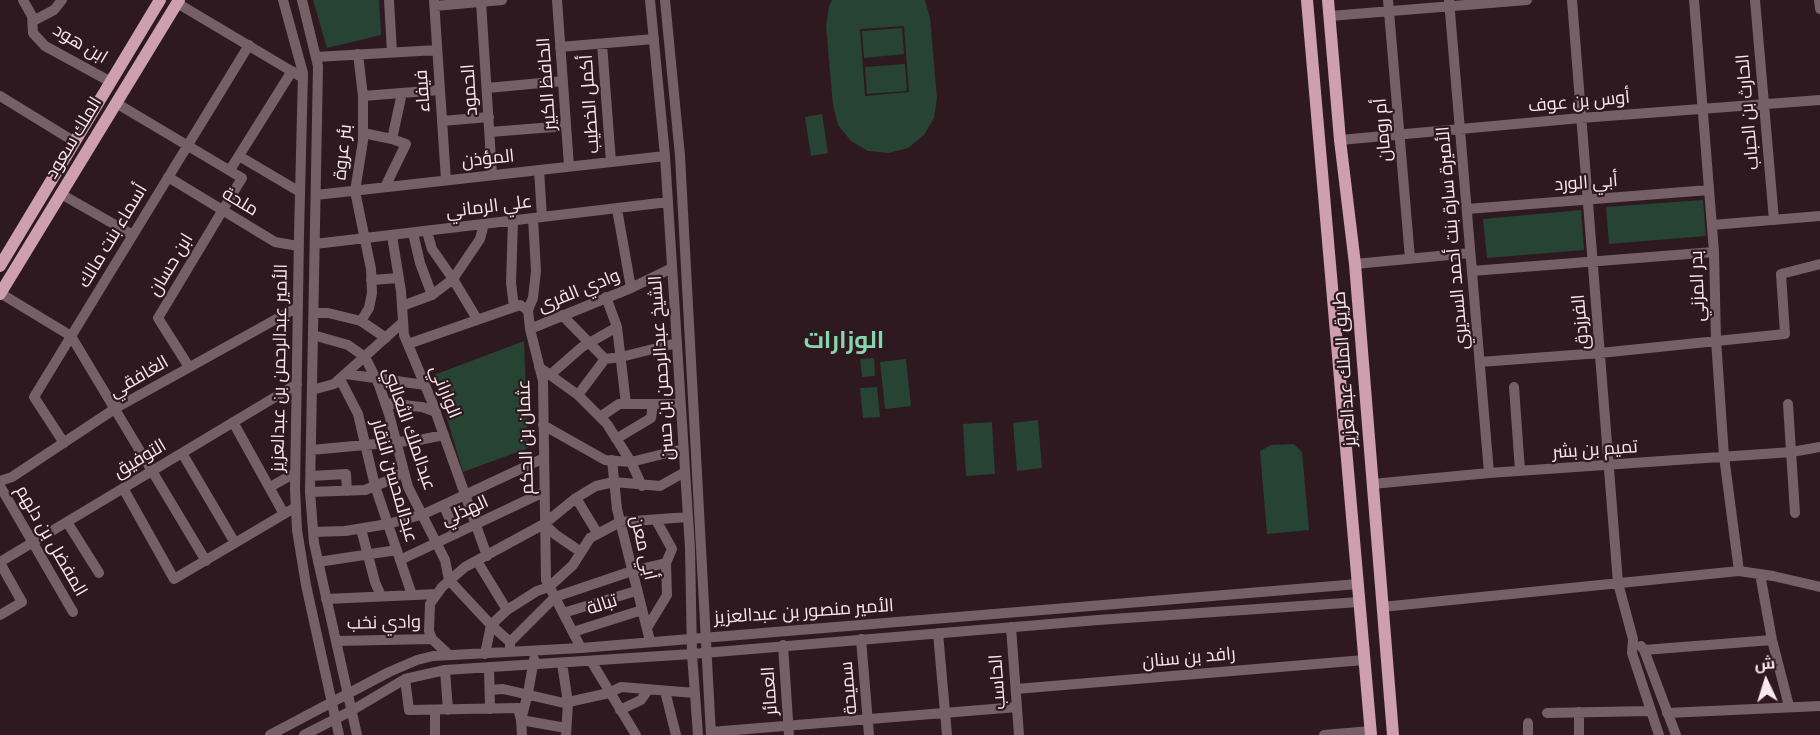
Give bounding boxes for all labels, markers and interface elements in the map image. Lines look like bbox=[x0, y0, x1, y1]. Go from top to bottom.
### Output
street label: ابن هود bbox=[49, 19, 111, 69]
street label: الحافظ الكبير bbox=[533, 37, 561, 131]
street label: الحارث بن الحباب bbox=[1732, 53, 1764, 171]
street label: أكمل الخطيب bbox=[576, 54, 604, 154]
street label: الحمود bbox=[457, 63, 483, 117]
street label: فيفاء bbox=[411, 69, 435, 113]
street label: أوس بن عوف bbox=[1527, 87, 1631, 117]
street label: الملك سعود bbox=[41, 93, 107, 183]
street label: أم رومان bbox=[1369, 97, 1397, 163]
street label: بئر عروة bbox=[329, 123, 357, 181]
street label: الأميرة سارة بنت أحمد السديري bbox=[1432, 125, 1474, 351]
street label: المؤذن bbox=[461, 145, 515, 173]
street label: أبي الورد bbox=[1554, 170, 1618, 196]
street label: أسماء بنت مالك bbox=[74, 180, 152, 292]
street label: ملحة bbox=[218, 183, 262, 221]
street label: علي الرماني bbox=[445, 191, 533, 223]
street label: ابن حسان bbox=[144, 230, 198, 300]
street label: بدر المزني bbox=[1686, 250, 1710, 322]
street label: الأمير عبدالرحمن بن عبدالعزيز bbox=[267, 264, 293, 472]
street label: وادي القرى bbox=[535, 265, 623, 317]
street label: الشيخ عبدالرحمن بن حسن bbox=[645, 275, 679, 461]
street label: طريق الملك عبدالعزيز bbox=[1329, 291, 1361, 447]
street label: الفرزدق bbox=[1568, 293, 1594, 351]
district label: الوزارات bbox=[804, 327, 884, 355]
street label: الغافقي bbox=[106, 351, 172, 403]
street label: الواراني bbox=[425, 362, 465, 422]
street label: عبدالملك الثعالبي bbox=[378, 365, 440, 493]
street label: عثمان بن الحكم bbox=[513, 379, 539, 495]
street label: عبدالمحسن النقار bbox=[366, 417, 422, 545]
street label: التوفيق bbox=[110, 435, 170, 483]
street label: تميم بن بشر bbox=[1552, 436, 1638, 464]
street label: المفضل بن دلهم bbox=[10, 482, 92, 600]
street label: الهذلي bbox=[438, 491, 492, 531]
street label: أبي معن bbox=[625, 514, 661, 582]
street label: تبالة bbox=[584, 590, 620, 620]
street label: الأمير منصور بن عبدالعزيز bbox=[713, 595, 895, 629]
street label: وادي نخب bbox=[347, 612, 421, 634]
street label: رافد بن سنان bbox=[1141, 643, 1237, 673]
north arrow bbox=[1736, 651, 1796, 711]
text: ش bbox=[1754, 652, 1776, 674]
street label: الحاسب bbox=[985, 654, 1011, 710]
street label: سميحة bbox=[836, 660, 862, 716]
street label: العمائر bbox=[758, 666, 782, 716]

